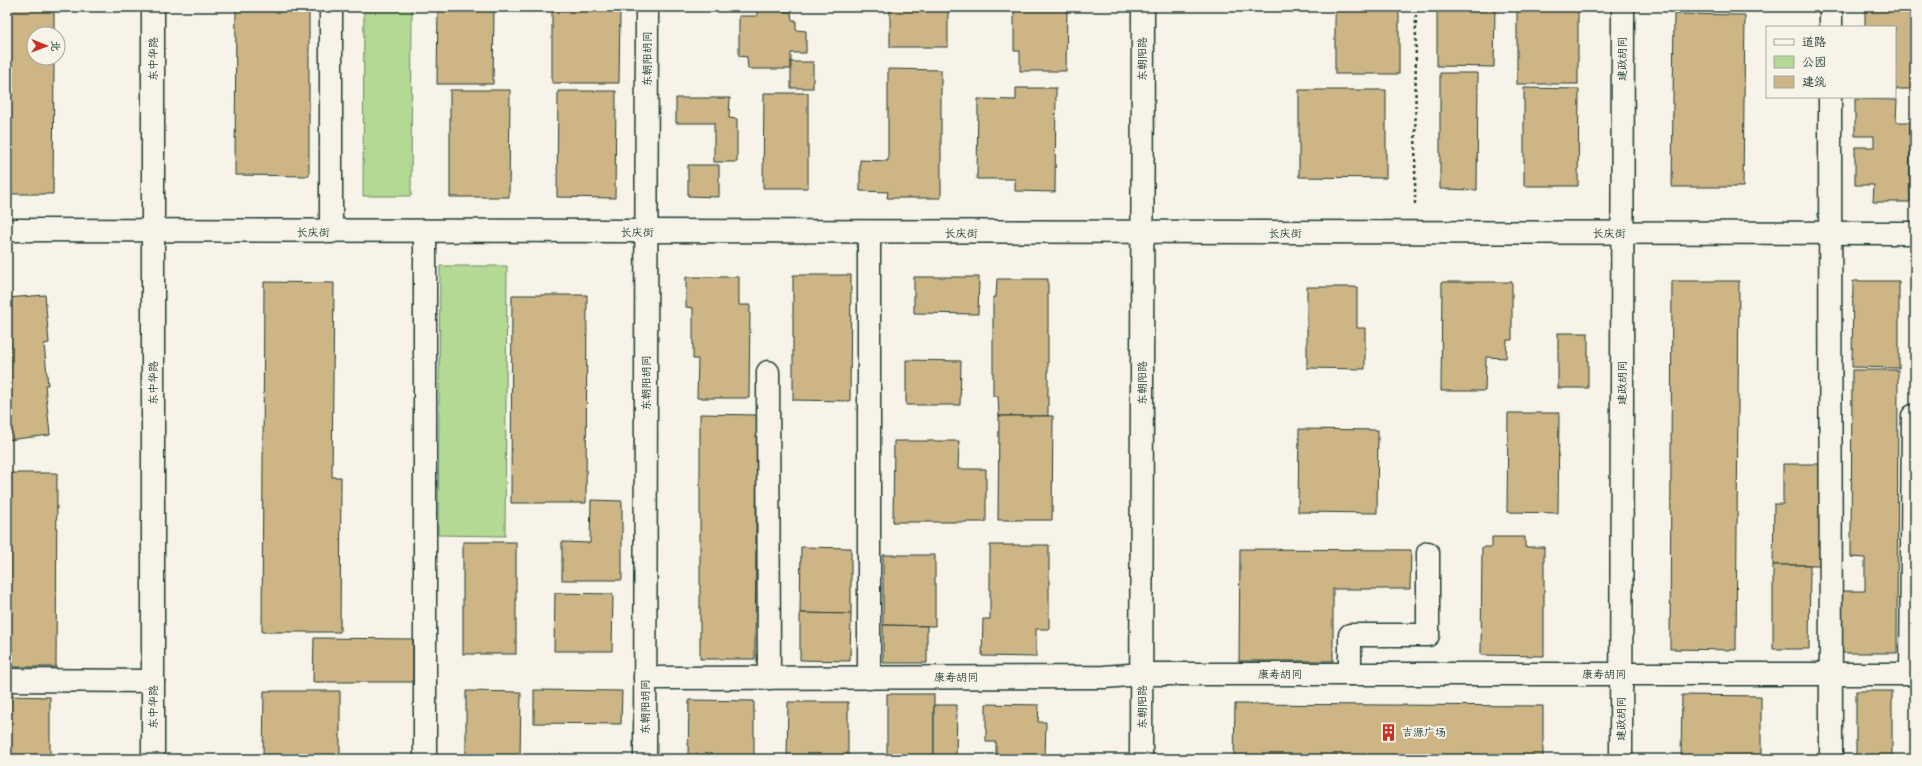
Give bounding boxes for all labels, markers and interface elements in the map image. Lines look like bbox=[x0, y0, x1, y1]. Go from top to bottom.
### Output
north arrow bbox=[26, 26, 66, 66]
legend bbox=[1766, 26, 1896, 98]
street label: 东朝阳胡同 bbox=[641, 32, 654, 87]
text: 道路 bbox=[1802, 35, 1826, 50]
street label: 东中华路 bbox=[147, 37, 160, 81]
street label: 东朝阳路 bbox=[1136, 37, 1149, 81]
street label: 建政胡同 bbox=[1616, 37, 1629, 81]
text: 北 bbox=[49, 41, 62, 52]
text: 公园 bbox=[1802, 55, 1826, 70]
text: 建筑 bbox=[1802, 75, 1826, 90]
street label: 长庆街 bbox=[297, 226, 330, 239]
street label: 长庆街 bbox=[621, 226, 654, 239]
street label: 长庆街 bbox=[945, 227, 978, 240]
street label: 长庆街 bbox=[1269, 227, 1302, 240]
street label: 长庆街 bbox=[1593, 227, 1626, 240]
street label: 东朝阳胡同 bbox=[640, 356, 653, 411]
street label: 东中华路 bbox=[147, 361, 160, 405]
street label: 东朝阳路 bbox=[1136, 361, 1149, 405]
street label: 建政胡同 bbox=[1616, 361, 1629, 405]
street label: 康寿胡同 bbox=[1258, 668, 1302, 681]
street label: 康寿胡同 bbox=[1582, 668, 1626, 681]
street label: 康寿胡同 bbox=[934, 671, 978, 684]
street label: 东朝阳胡同 bbox=[639, 680, 652, 735]
street label: 东中华路 bbox=[147, 685, 160, 729]
street label: 东朝阳路 bbox=[1136, 685, 1149, 729]
street label: 建政胡同 bbox=[1615, 697, 1628, 741]
building icon: 吉源广场 bbox=[1379, 722, 1399, 742]
place label: 吉源广场 bbox=[1402, 726, 1446, 739]

